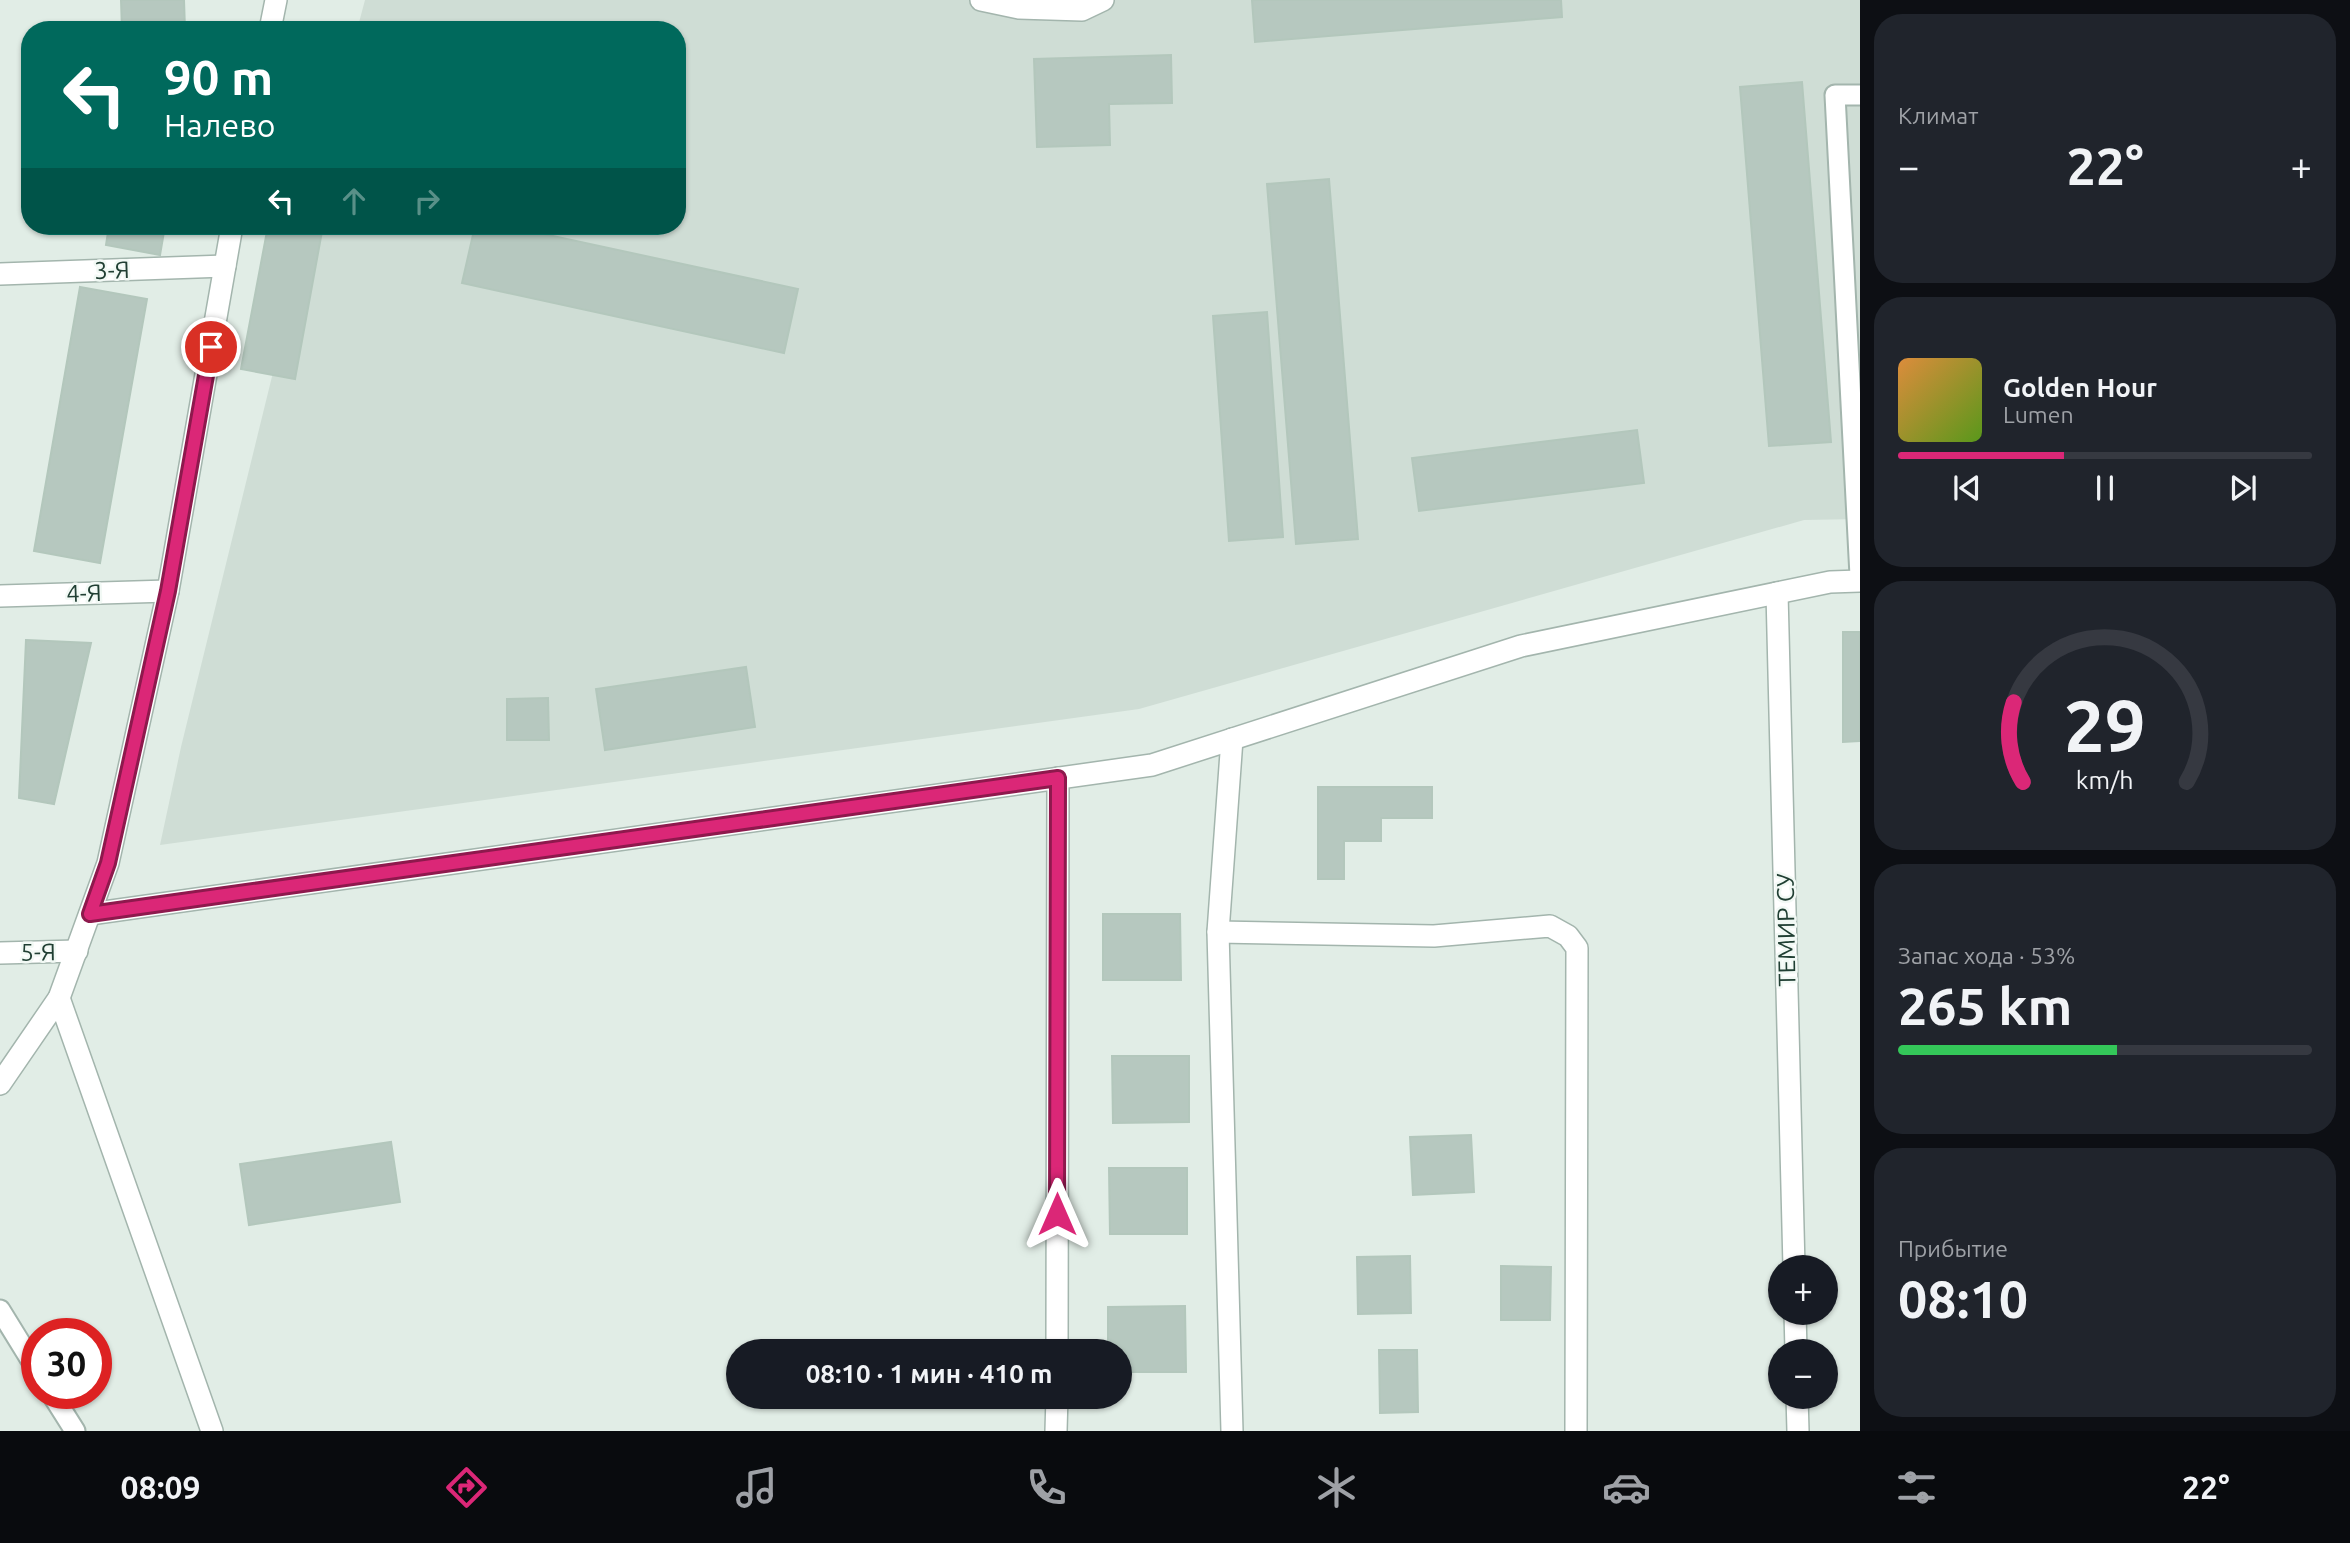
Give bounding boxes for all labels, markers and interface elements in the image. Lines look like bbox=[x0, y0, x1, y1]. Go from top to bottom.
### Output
icon: left bbox=[49, 49, 140, 140]
text: 90 m bbox=[164, 49, 273, 104]
text: Климат bbox=[1898, 103, 1978, 128]
text: Налево bbox=[164, 107, 276, 143]
text: 22° bbox=[2066, 137, 2144, 195]
text: − bbox=[1898, 145, 1919, 187]
text: + bbox=[2291, 145, 2312, 187]
icon: left bbox=[262, 182, 300, 220]
icon: ahead bbox=[335, 182, 373, 220]
icon: right bbox=[408, 182, 446, 220]
street label: 3-Я bbox=[94, 256, 130, 284]
pin bbox=[181, 317, 241, 377]
icon: arrive bbox=[192, 328, 230, 366]
text: Golden Hour bbox=[2003, 373, 2157, 402]
text: Lumen bbox=[2003, 402, 2074, 427]
icon: previous bbox=[1948, 469, 1986, 507]
icon: pause bbox=[2086, 469, 2124, 507]
icon: next bbox=[2224, 469, 2262, 507]
street label: 4-Я bbox=[66, 579, 102, 607]
text: 29 bbox=[2064, 684, 2146, 766]
text: km/h bbox=[2076, 765, 2134, 793]
street label: ТЕМИР СУ bbox=[1772, 873, 1800, 987]
street label: 5-Я bbox=[20, 938, 56, 966]
text: Запас хода · 53% bbox=[1898, 943, 2075, 968]
text: 265 km bbox=[1898, 977, 2072, 1035]
position arrow bbox=[1020, 1177, 1094, 1251]
text: Прибытие bbox=[1898, 1236, 2008, 1261]
map controls bbox=[1768, 1255, 1838, 1409]
button: + bbox=[1768, 1255, 1838, 1325]
text: 08:10 bbox=[1898, 1270, 2028, 1328]
speed limit sign: 30 bbox=[21, 1318, 112, 1409]
button: − bbox=[1768, 1339, 1838, 1409]
text: 08:10 · 1 мин · 410 m bbox=[806, 1359, 1052, 1388]
icon: directions bbox=[442, 1463, 491, 1512]
icon: music bbox=[732, 1463, 781, 1512]
icon: phone bbox=[1022, 1463, 1071, 1512]
icon: climate bbox=[1312, 1463, 1361, 1512]
icon: car bbox=[1602, 1463, 1651, 1512]
icon: filters bbox=[1892, 1463, 1941, 1512]
text: 08:09 bbox=[121, 1469, 201, 1505]
text: 22° bbox=[2182, 1469, 2229, 1505]

